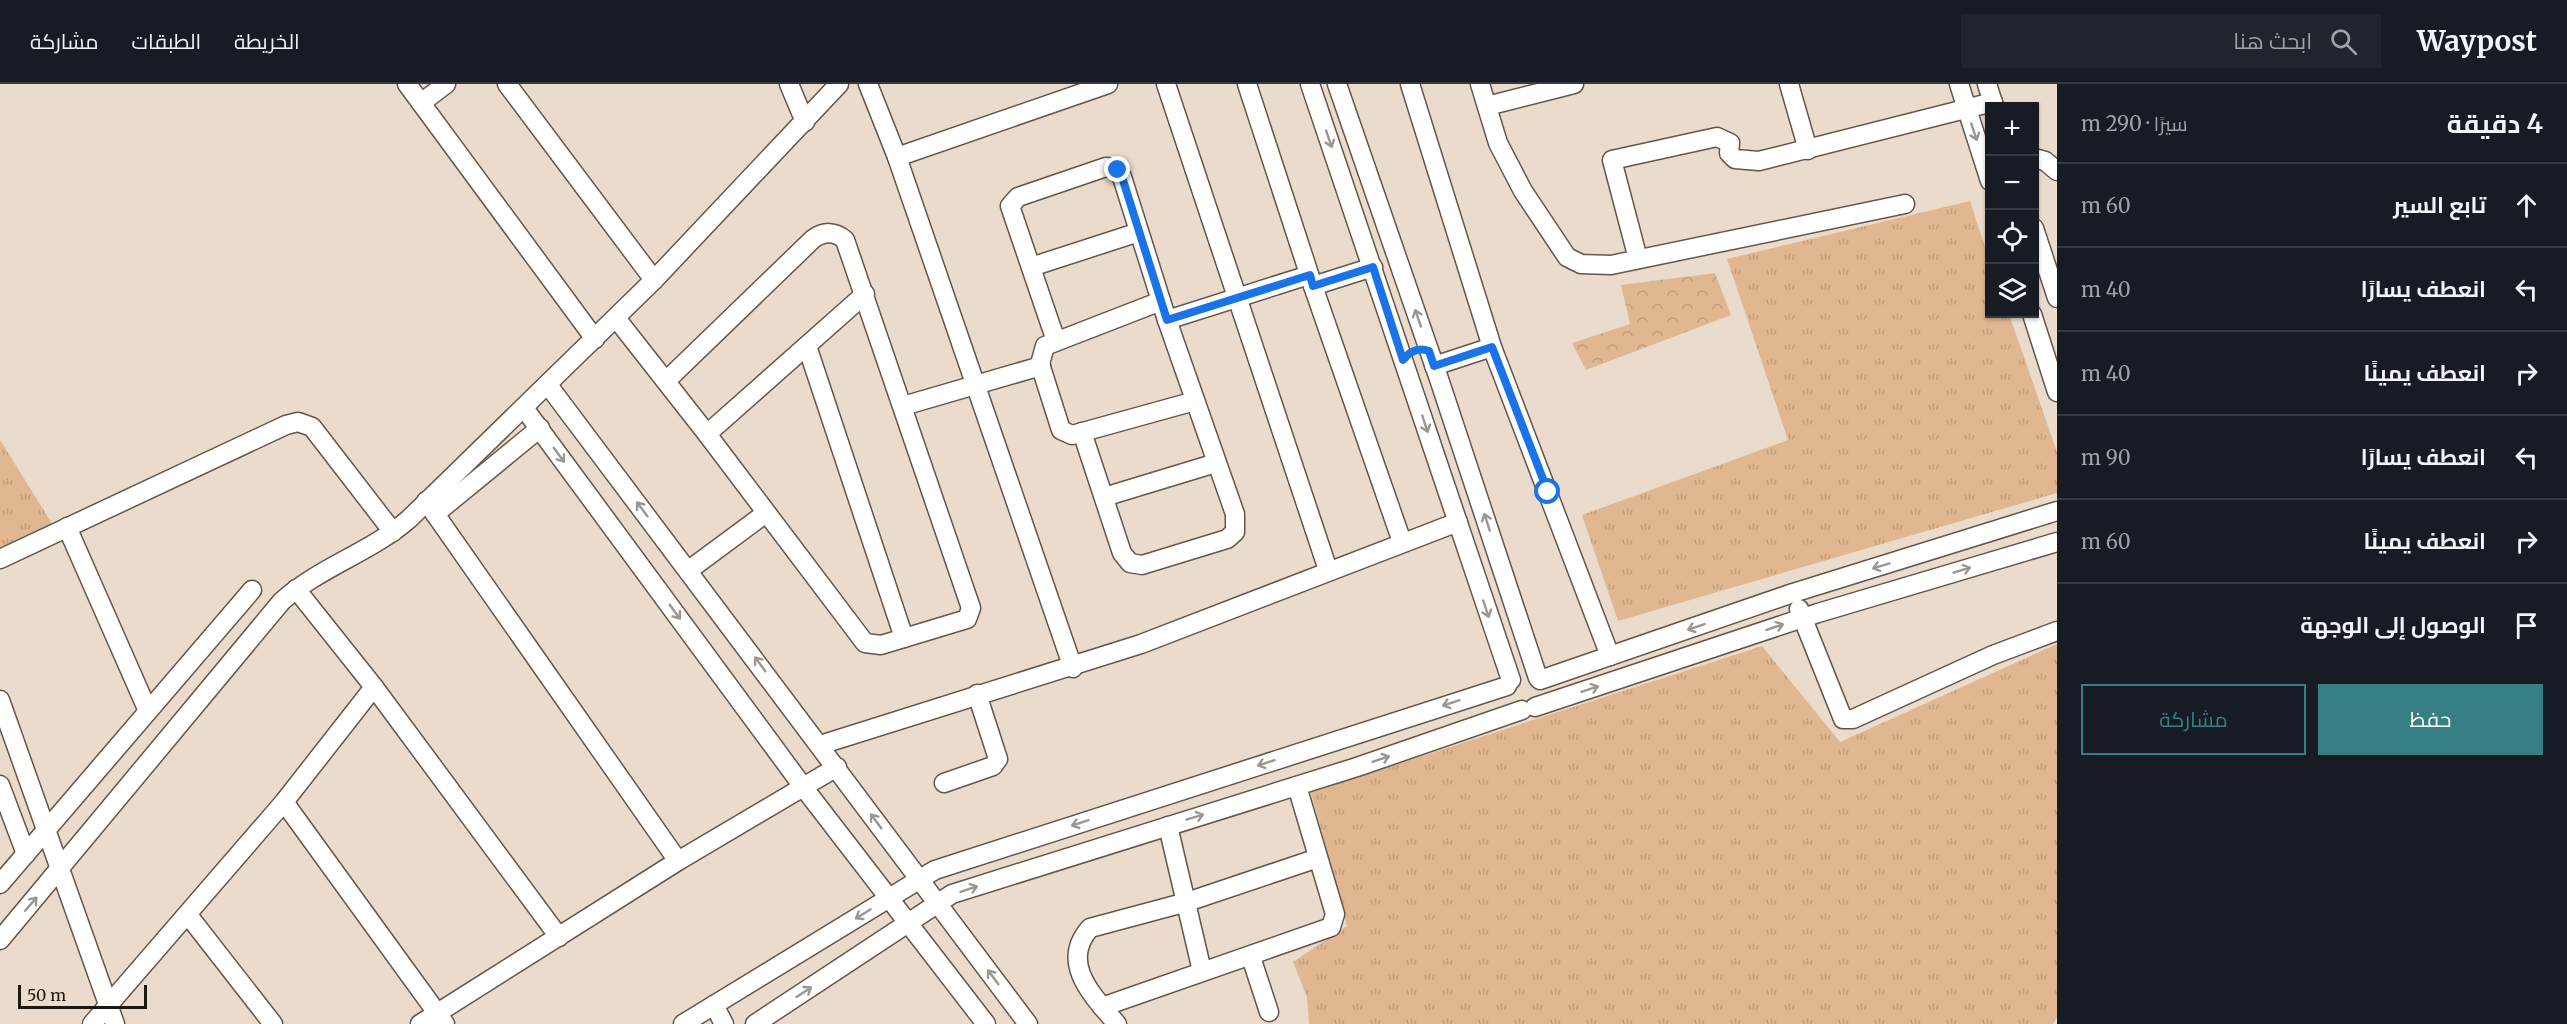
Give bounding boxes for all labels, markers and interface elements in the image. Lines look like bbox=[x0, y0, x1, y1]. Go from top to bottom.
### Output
search box bbox=[1961, 14, 2381, 68]
text: Waypost bbox=[2417, 23, 2537, 59]
icon: search bbox=[2327, 25, 2360, 58]
text: ابحث هنا bbox=[2233, 27, 2312, 55]
text: مشاركة bbox=[30, 28, 99, 55]
text: الطبقات bbox=[132, 28, 201, 55]
text: الخريطة bbox=[234, 28, 300, 55]
map controls bbox=[1985, 102, 2039, 318]
button: + bbox=[1985, 102, 2039, 156]
text: 4 دقيقة bbox=[2447, 107, 2543, 140]
text: سيرًا · 290 m bbox=[2081, 111, 2188, 136]
one-way arrow bbox=[1969, 122, 1980, 141]
one-way arrow bbox=[1325, 129, 1336, 148]
route end bbox=[1104, 156, 1130, 182]
button: − bbox=[1985, 156, 2039, 210]
icon: ahead bbox=[2510, 189, 2543, 222]
text: تابع السير bbox=[2393, 191, 2486, 219]
text: 60 m bbox=[2081, 193, 2131, 218]
button: locate bbox=[1985, 210, 2039, 264]
button: layers bbox=[1985, 264, 2039, 318]
icon: left bbox=[2510, 273, 2543, 306]
text: انعطف يسارًا bbox=[2361, 275, 2486, 303]
text: 40 m bbox=[2081, 277, 2131, 302]
one-way arrow bbox=[1411, 309, 1422, 328]
icon: right bbox=[2510, 357, 2543, 390]
text: انعطف يمينًا bbox=[2364, 359, 2486, 387]
text: 40 m bbox=[2081, 361, 2131, 386]
one-way arrow bbox=[1421, 414, 1432, 433]
icon: left bbox=[2510, 441, 2543, 474]
text: انعطف يسارًا bbox=[2361, 443, 2486, 471]
text: 90 m bbox=[2081, 445, 2131, 470]
one-way arrow bbox=[553, 446, 565, 462]
route start bbox=[1534, 478, 1560, 504]
one-way arrow bbox=[636, 501, 649, 517]
one-way arrow bbox=[1481, 513, 1492, 532]
icon: right bbox=[2510, 525, 2543, 558]
text: انعطف يمينًا bbox=[2364, 527, 2486, 555]
text: 60 m bbox=[2081, 529, 2131, 554]
one-way arrow bbox=[1872, 561, 1891, 572]
one-way arrow bbox=[1952, 564, 1971, 575]
one-way arrow bbox=[1482, 599, 1493, 618]
one-way arrow bbox=[668, 603, 681, 619]
icon: arrive bbox=[2510, 609, 2543, 642]
text: الوصول إلى الوجهة bbox=[2300, 611, 2486, 639]
one-way arrow bbox=[1765, 621, 1784, 632]
one-way arrow bbox=[1687, 622, 1706, 633]
one-way arrow bbox=[753, 657, 766, 673]
one-way arrow bbox=[1580, 683, 1599, 694]
button: مشاركة bbox=[2081, 684, 2306, 755]
button: حفظ bbox=[2318, 684, 2543, 755]
one-way arrow bbox=[1442, 698, 1461, 709]
one-way arrow bbox=[1371, 753, 1390, 764]
one-way arrow bbox=[1257, 759, 1276, 770]
one-way arrow bbox=[1185, 811, 1204, 822]
one-way arrow bbox=[870, 813, 883, 829]
one-way arrow bbox=[1071, 818, 1090, 829]
one-way arrow bbox=[959, 882, 978, 893]
one-way arrow bbox=[23, 897, 37, 913]
one-way arrow bbox=[855, 908, 872, 920]
one-way arrow bbox=[986, 970, 999, 986]
scale bar bbox=[18, 982, 147, 1010]
text: 50 m bbox=[27, 985, 66, 1005]
one-way arrow bbox=[795, 986, 812, 998]

